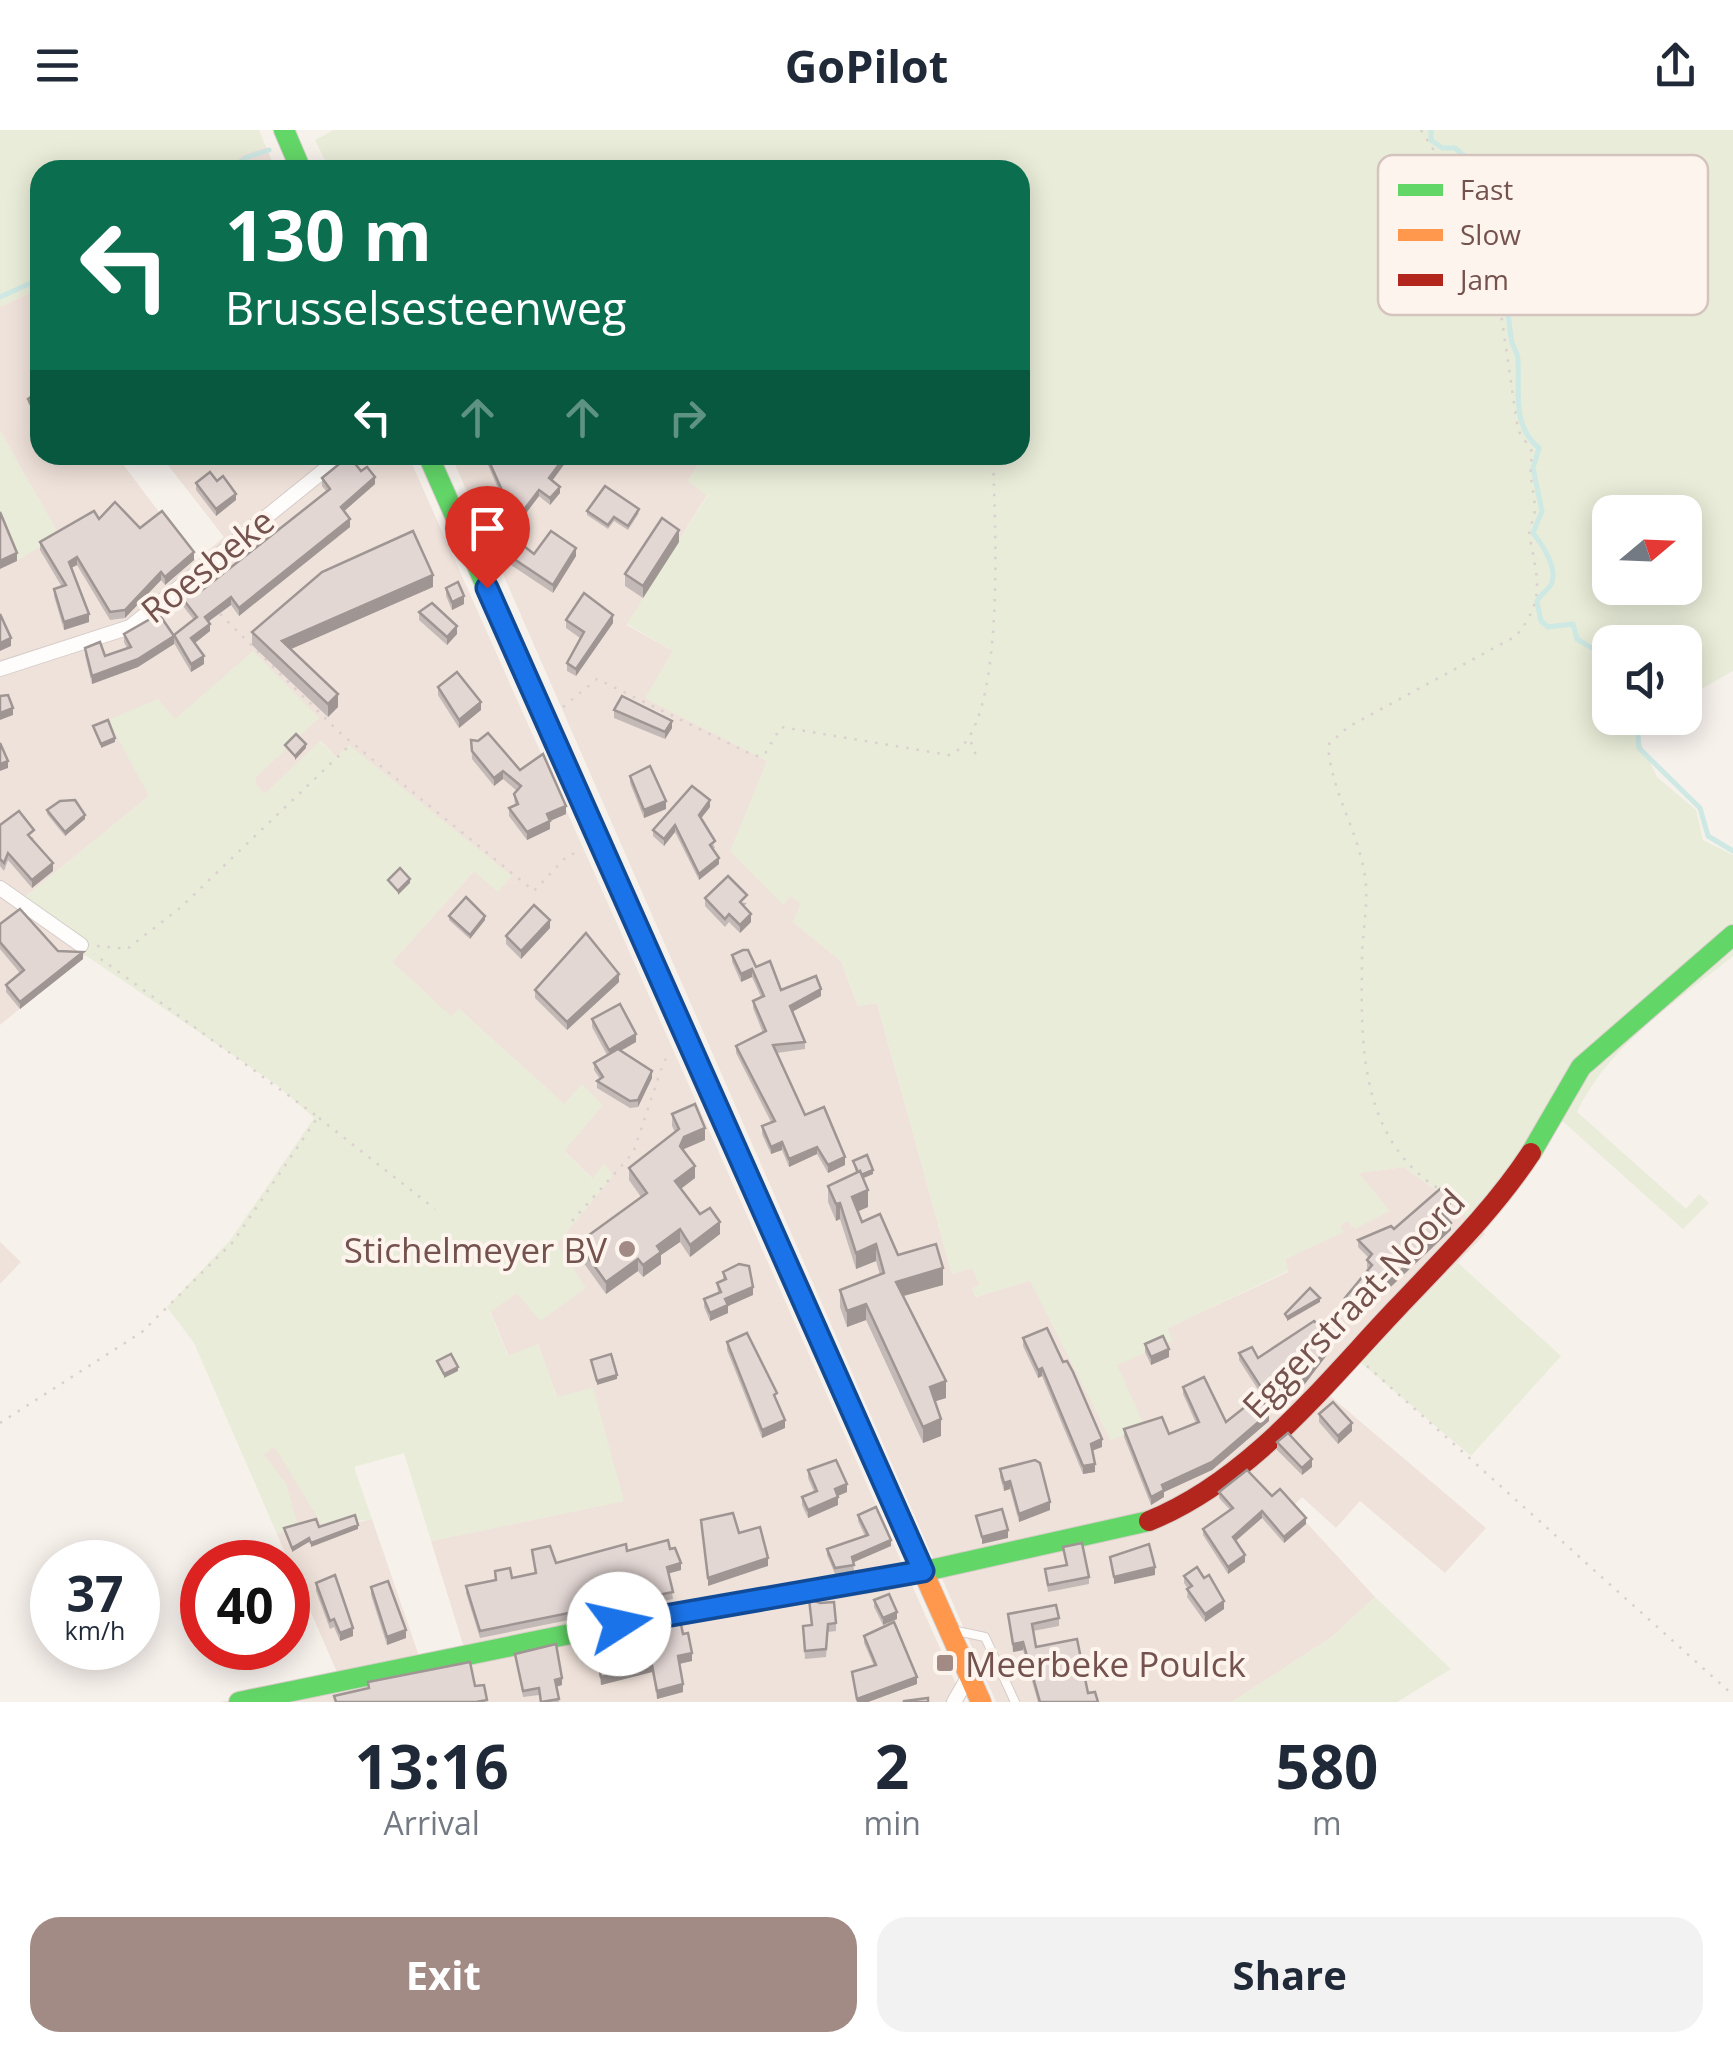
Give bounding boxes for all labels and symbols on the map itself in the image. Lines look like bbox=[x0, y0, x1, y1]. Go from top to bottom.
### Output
legend bbox=[1378, 155, 1708, 315]
text: Fast bbox=[1460, 170, 1513, 208]
text: Slow bbox=[1460, 215, 1521, 253]
text: Jam bbox=[1457, 260, 1509, 298]
pin bbox=[445, 486, 530, 589]
north arrow bbox=[1592, 495, 1702, 605]
street label: Roesbeke bbox=[131, 497, 283, 633]
street label: Eggerstraat-Noord bbox=[1231, 1178, 1475, 1428]
place label: Stichelmeyer BV bbox=[344, 1226, 607, 1273]
marker: Stichelmeyer BV bbox=[616, 1238, 638, 1260]
speed limit sign: 40 bbox=[180, 1540, 310, 1670]
position arrow bbox=[567, 1572, 671, 1676]
place label: Meerbeke Poulck bbox=[965, 1640, 1246, 1687]
marker: Meerbeke Poulck bbox=[934, 1652, 956, 1674]

